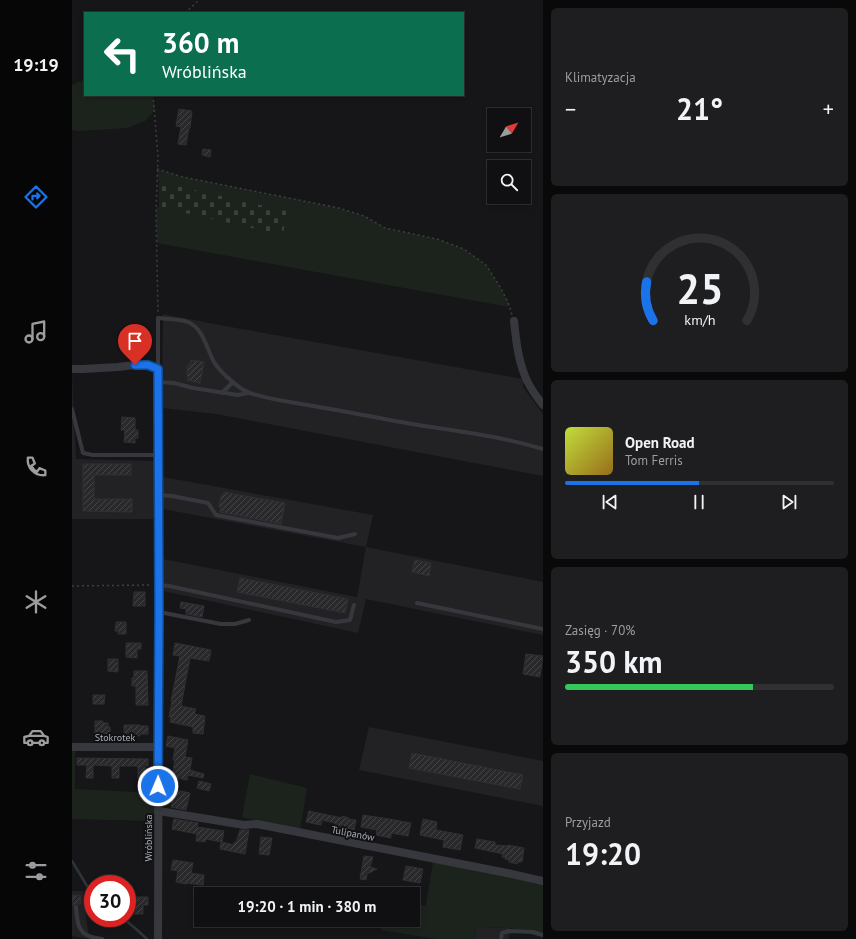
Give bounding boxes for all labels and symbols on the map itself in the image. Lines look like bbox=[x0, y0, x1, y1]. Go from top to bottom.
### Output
north arrow bbox=[487, 108, 531, 152]
pin bbox=[118, 324, 152, 365]
street label: Stokrotek bbox=[95, 731, 136, 744]
position arrow bbox=[137, 765, 179, 807]
street label: Wróblińska bbox=[142, 814, 155, 862]
street label: Tulipanów bbox=[330, 823, 376, 844]
speed limit sign: 30 bbox=[84, 875, 136, 927]

